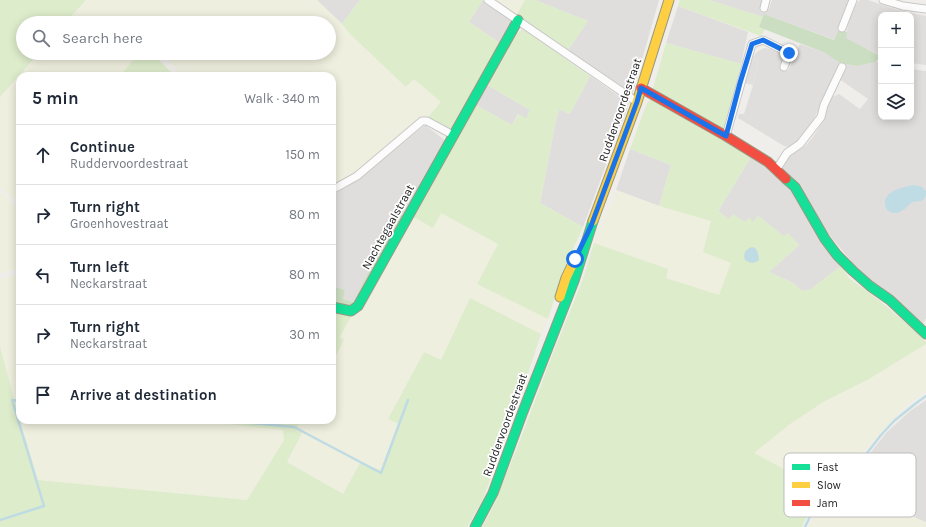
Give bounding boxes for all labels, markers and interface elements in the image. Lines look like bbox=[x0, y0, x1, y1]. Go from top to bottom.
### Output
map controls bbox=[878, 12, 914, 120]
button: + bbox=[878, 12, 914, 48]
search box bbox=[16, 16, 336, 60]
icon: search bbox=[30, 27, 52, 49]
text: Search here bbox=[62, 29, 143, 47]
route end bbox=[780, 44, 798, 62]
button: − bbox=[878, 48, 914, 84]
street label: Ruddervoordestraat bbox=[596, 56, 645, 164]
button: layers bbox=[878, 84, 914, 120]
text: 5 min bbox=[32, 88, 79, 108]
text: Walk · 340 m bbox=[244, 91, 320, 106]
text: Continue bbox=[70, 138, 135, 156]
icon: ahead bbox=[32, 144, 54, 166]
text: 150 m bbox=[285, 147, 320, 162]
text: Ruddervoordestraat bbox=[70, 156, 188, 171]
street label: Nachtegaalstraat bbox=[359, 182, 417, 272]
text: Turn right bbox=[70, 198, 140, 216]
icon: right bbox=[32, 204, 54, 226]
text: 80 m bbox=[289, 207, 320, 222]
text: Groenhovestraat bbox=[70, 216, 168, 231]
route start bbox=[566, 250, 584, 268]
text: Turn left bbox=[70, 258, 129, 276]
icon: left bbox=[32, 264, 54, 286]
text: 80 m bbox=[289, 267, 320, 282]
text: Neckarstraat bbox=[70, 276, 147, 291]
text: Turn right bbox=[70, 318, 140, 336]
icon: right bbox=[32, 324, 54, 346]
text: 30 m bbox=[289, 327, 320, 342]
text: Neckarstraat bbox=[70, 336, 147, 351]
street label: Ruddervoordestraat bbox=[480, 371, 530, 479]
icon: arrive bbox=[32, 384, 54, 406]
text: Arrive at destination bbox=[70, 386, 217, 404]
legend bbox=[784, 453, 916, 517]
text: Fast bbox=[817, 461, 838, 474]
text: Slow bbox=[817, 479, 841, 492]
text: Jam bbox=[817, 497, 838, 510]

